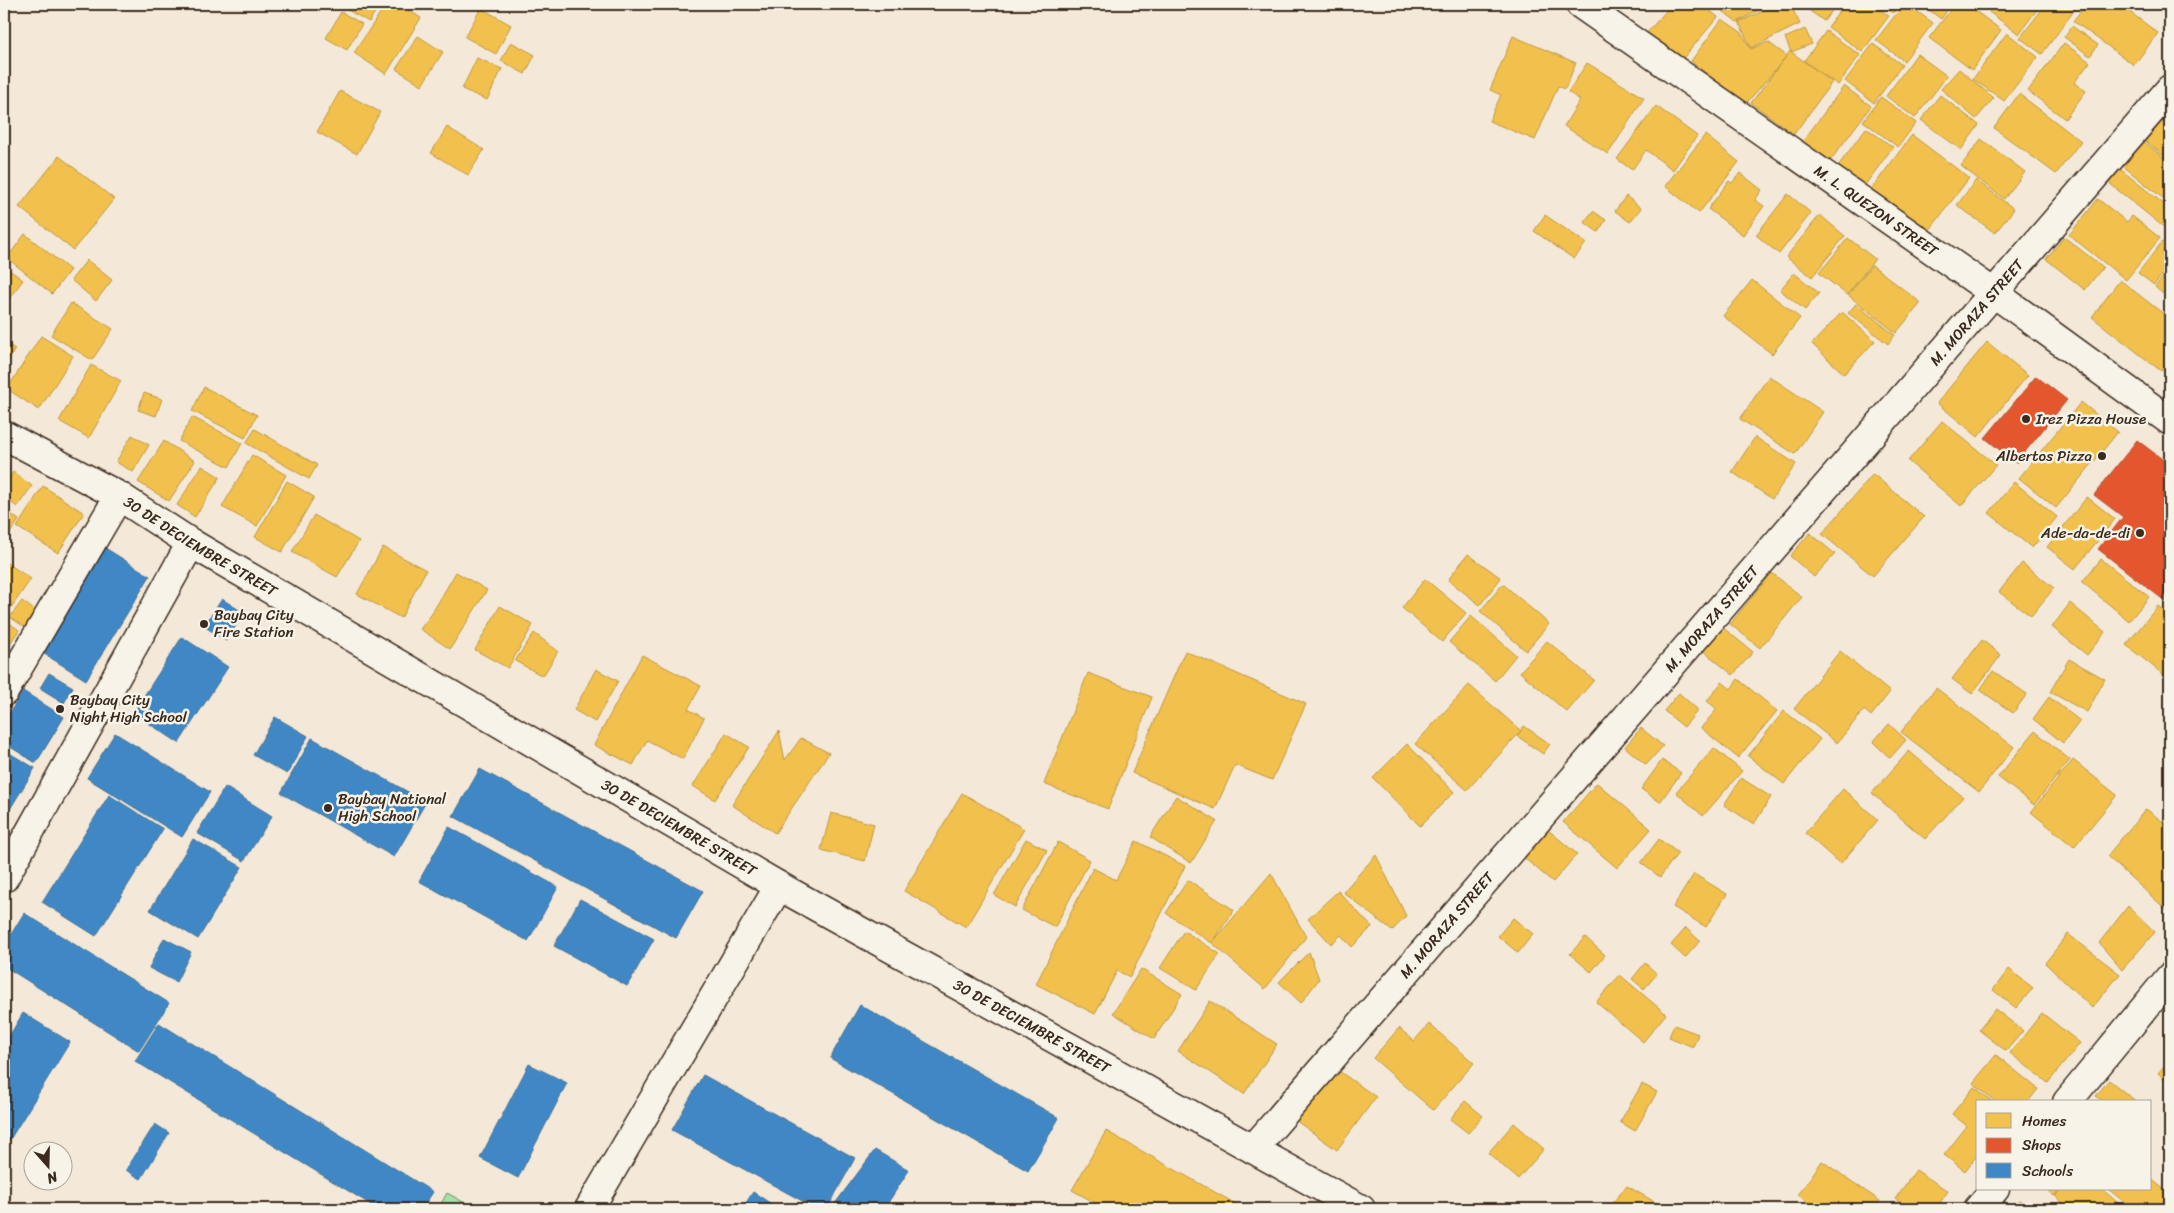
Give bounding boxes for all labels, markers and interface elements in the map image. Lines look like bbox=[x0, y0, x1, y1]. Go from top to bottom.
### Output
street label: M. L. QUEZON STREET bbox=[1808, 158, 1945, 264]
street label: M. MORAZA STREET bbox=[1923, 253, 2031, 372]
place label: Irez Pizza House bbox=[2035, 406, 2146, 432]
marker: Irez Pizza House bbox=[2020, 413, 2032, 425]
place label: Albertos Pizza bbox=[1995, 443, 2092, 469]
marker: Albertos Pizza bbox=[2096, 450, 2108, 462]
street label: 30 DE DECIEMBRE STREET bbox=[118, 489, 284, 604]
place label: Ade-da-de-di bbox=[2040, 520, 2131, 546]
marker: Ade-da-de-di bbox=[2134, 527, 2146, 539]
street label: M. MORAZA STREET bbox=[1658, 559, 1766, 678]
place label: Baybay City Fire Station bbox=[214, 602, 294, 645]
marker: Baybay City Fire Station bbox=[198, 618, 210, 630]
place label: Baybay City Night High School bbox=[70, 687, 188, 730]
marker: Baybay City Night High School bbox=[54, 703, 66, 715]
street label: 30 DE DECIEMBRE STREET bbox=[596, 772, 763, 884]
place label: Baybay National High School bbox=[338, 786, 447, 829]
marker: Baybay National High School bbox=[322, 802, 334, 814]
street label: M. MORAZA STREET bbox=[1393, 865, 1501, 984]
street label: 30 DE DECIEMBRE STREET bbox=[948, 972, 1117, 1081]
legend bbox=[1976, 1100, 2152, 1190]
text: Homes bbox=[2022, 1108, 2066, 1134]
text: Shops bbox=[2022, 1132, 2062, 1158]
north arrow bbox=[22, 1140, 72, 1190]
text: Schools bbox=[2022, 1158, 2073, 1184]
text: N bbox=[43, 1164, 62, 1191]

